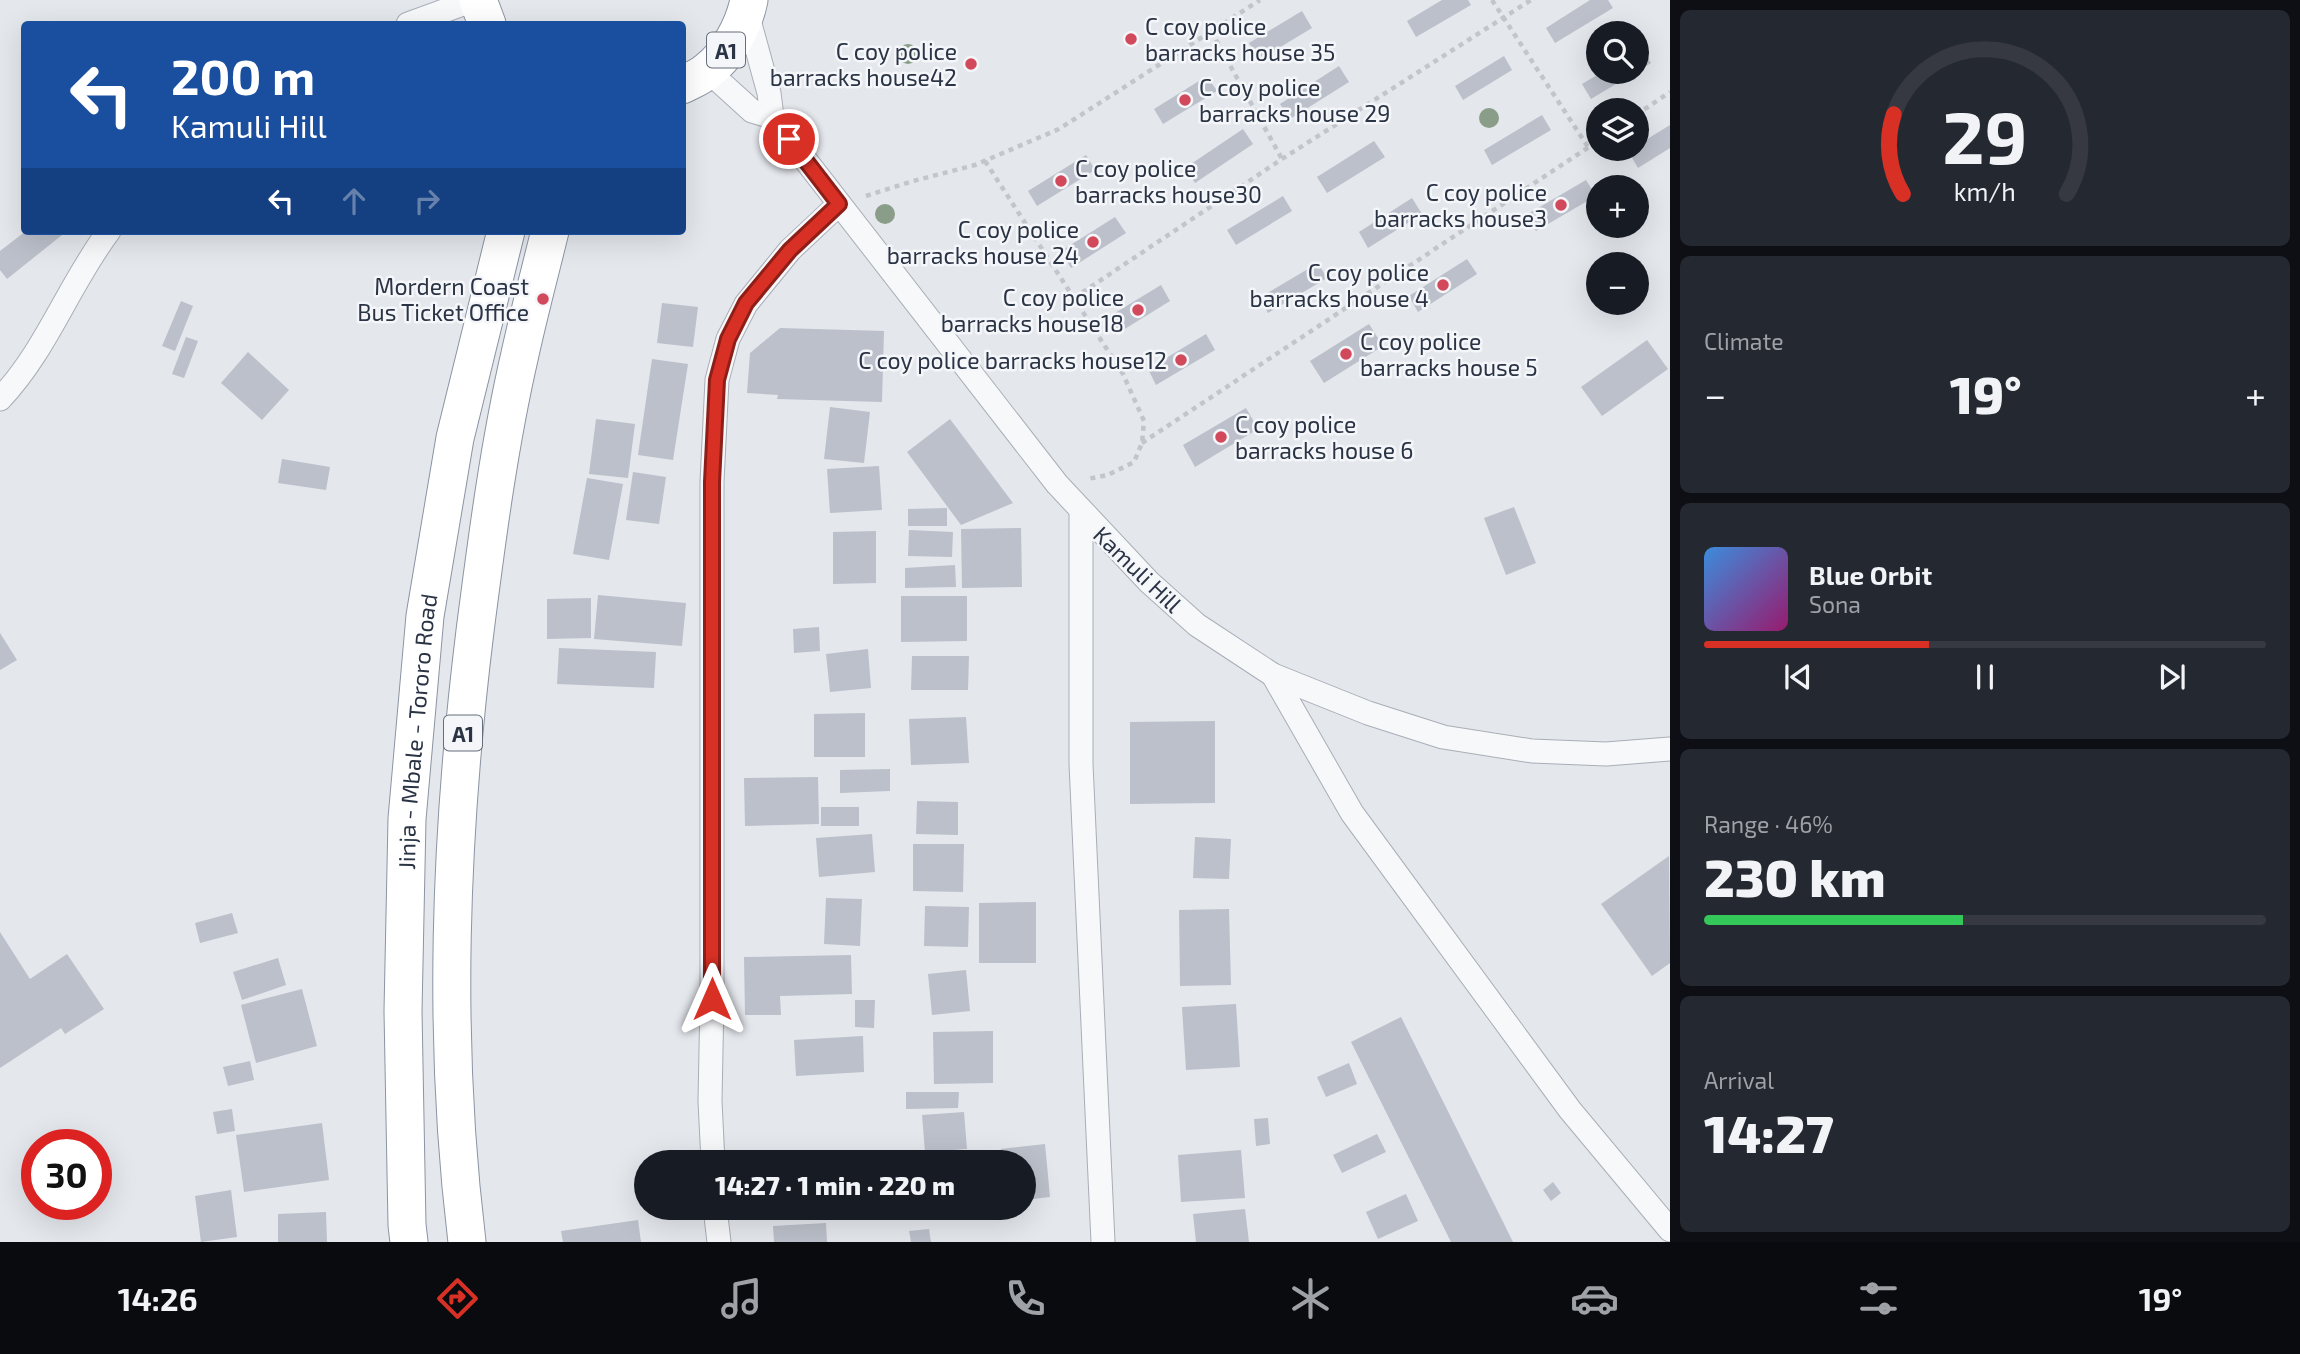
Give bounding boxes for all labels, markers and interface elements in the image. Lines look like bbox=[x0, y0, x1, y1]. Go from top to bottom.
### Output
place label: C coy police barracks house 35 bbox=[1145, 12, 1335, 66]
map controls bbox=[1586, 21, 1649, 315]
button: search bbox=[1586, 21, 1649, 84]
marker: C coy police barracks house 35 bbox=[1123, 31, 1139, 47]
road number: A1 bbox=[707, 32, 745, 68]
place label: C coy police barracks house42 bbox=[770, 37, 957, 91]
text: 200 m bbox=[171, 46, 315, 105]
icon: left bbox=[56, 49, 147, 140]
marker: C coy police barracks house42 bbox=[963, 56, 979, 72]
place label: C coy police barracks house 29 bbox=[1199, 73, 1390, 127]
marker: C coy police barracks house 29 bbox=[1177, 92, 1193, 108]
text: 29 bbox=[1942, 92, 2028, 180]
button: layers bbox=[1586, 98, 1649, 161]
text: Kamuli Hill bbox=[171, 106, 327, 144]
pin bbox=[759, 109, 819, 169]
icon: arrive bbox=[770, 120, 808, 158]
place label: C coy police barracks house30 bbox=[1075, 154, 1262, 208]
marker: C coy police barracks house30 bbox=[1053, 173, 1069, 189]
button: + bbox=[1586, 175, 1649, 238]
text: km/h bbox=[1954, 176, 2016, 206]
place label: C coy police barracks house3 bbox=[1374, 178, 1547, 232]
icon: left bbox=[262, 182, 300, 220]
icon: ahead bbox=[335, 182, 373, 220]
icon: right bbox=[408, 182, 446, 220]
marker: C coy police barracks house3 bbox=[1553, 197, 1569, 213]
place label: C coy police barracks house 24 bbox=[887, 215, 1079, 269]
marker: C coy police barracks house 24 bbox=[1085, 234, 1101, 250]
button: − bbox=[1586, 252, 1649, 315]
place label: C coy police barracks house 4 bbox=[1250, 258, 1429, 312]
place label: Mordern Coast Bus Ticket Office bbox=[357, 272, 529, 326]
marker: C coy police barracks house 4 bbox=[1435, 277, 1451, 293]
place label: C coy police barracks house18 bbox=[941, 283, 1124, 337]
marker: Mordern Coast Bus Ticket Office bbox=[535, 291, 551, 307]
marker: C coy police barracks house18 bbox=[1130, 302, 1146, 318]
place label: C coy police barracks house 5 bbox=[1360, 327, 1538, 381]
text: Climate bbox=[1704, 327, 1784, 355]
place label: C coy police barracks house12 bbox=[858, 346, 1167, 374]
marker: C coy police barracks house 5 bbox=[1338, 346, 1354, 362]
marker: C coy police barracks house12 bbox=[1173, 352, 1189, 368]
text: 19° bbox=[1950, 362, 2022, 424]
text: − bbox=[1704, 371, 1726, 417]
text: + bbox=[2245, 371, 2266, 417]
place label: C coy police barracks house 6 bbox=[1235, 410, 1413, 464]
marker: C coy police barracks house 6 bbox=[1213, 429, 1229, 445]
street label: Kamuli Hill bbox=[1088, 520, 1188, 618]
text: Blue Orbit bbox=[1809, 559, 1932, 590]
text: Sona bbox=[1809, 590, 1861, 618]
street label: Jinja - Mbale - Tororo Road bbox=[392, 591, 443, 870]
icon: previous bbox=[1779, 658, 1817, 696]
icon: pause bbox=[1966, 658, 2004, 696]
icon: next bbox=[2153, 658, 2191, 696]
road number: A1 bbox=[444, 716, 482, 750]
text: Range · 46% bbox=[1704, 810, 1833, 838]
text: 230 km bbox=[1704, 845, 1886, 907]
position arrow bbox=[675, 962, 749, 1036]
text: Arrival bbox=[1704, 1066, 1774, 1094]
text: 14:27 bbox=[1704, 1101, 1834, 1163]
speed limit sign: 30 bbox=[21, 1129, 112, 1220]
text: 14:27 · 1 min · 220 m bbox=[715, 1169, 955, 1200]
icon: directions bbox=[433, 1274, 482, 1323]
icon: music bbox=[717, 1274, 766, 1323]
icon: phone bbox=[1001, 1274, 1050, 1323]
icon: climate bbox=[1286, 1274, 1335, 1323]
icon: car bbox=[1570, 1274, 1619, 1323]
icon: filters bbox=[1854, 1274, 1903, 1323]
text: 14:26 bbox=[118, 1279, 198, 1317]
text: 19° bbox=[2139, 1279, 2182, 1317]

